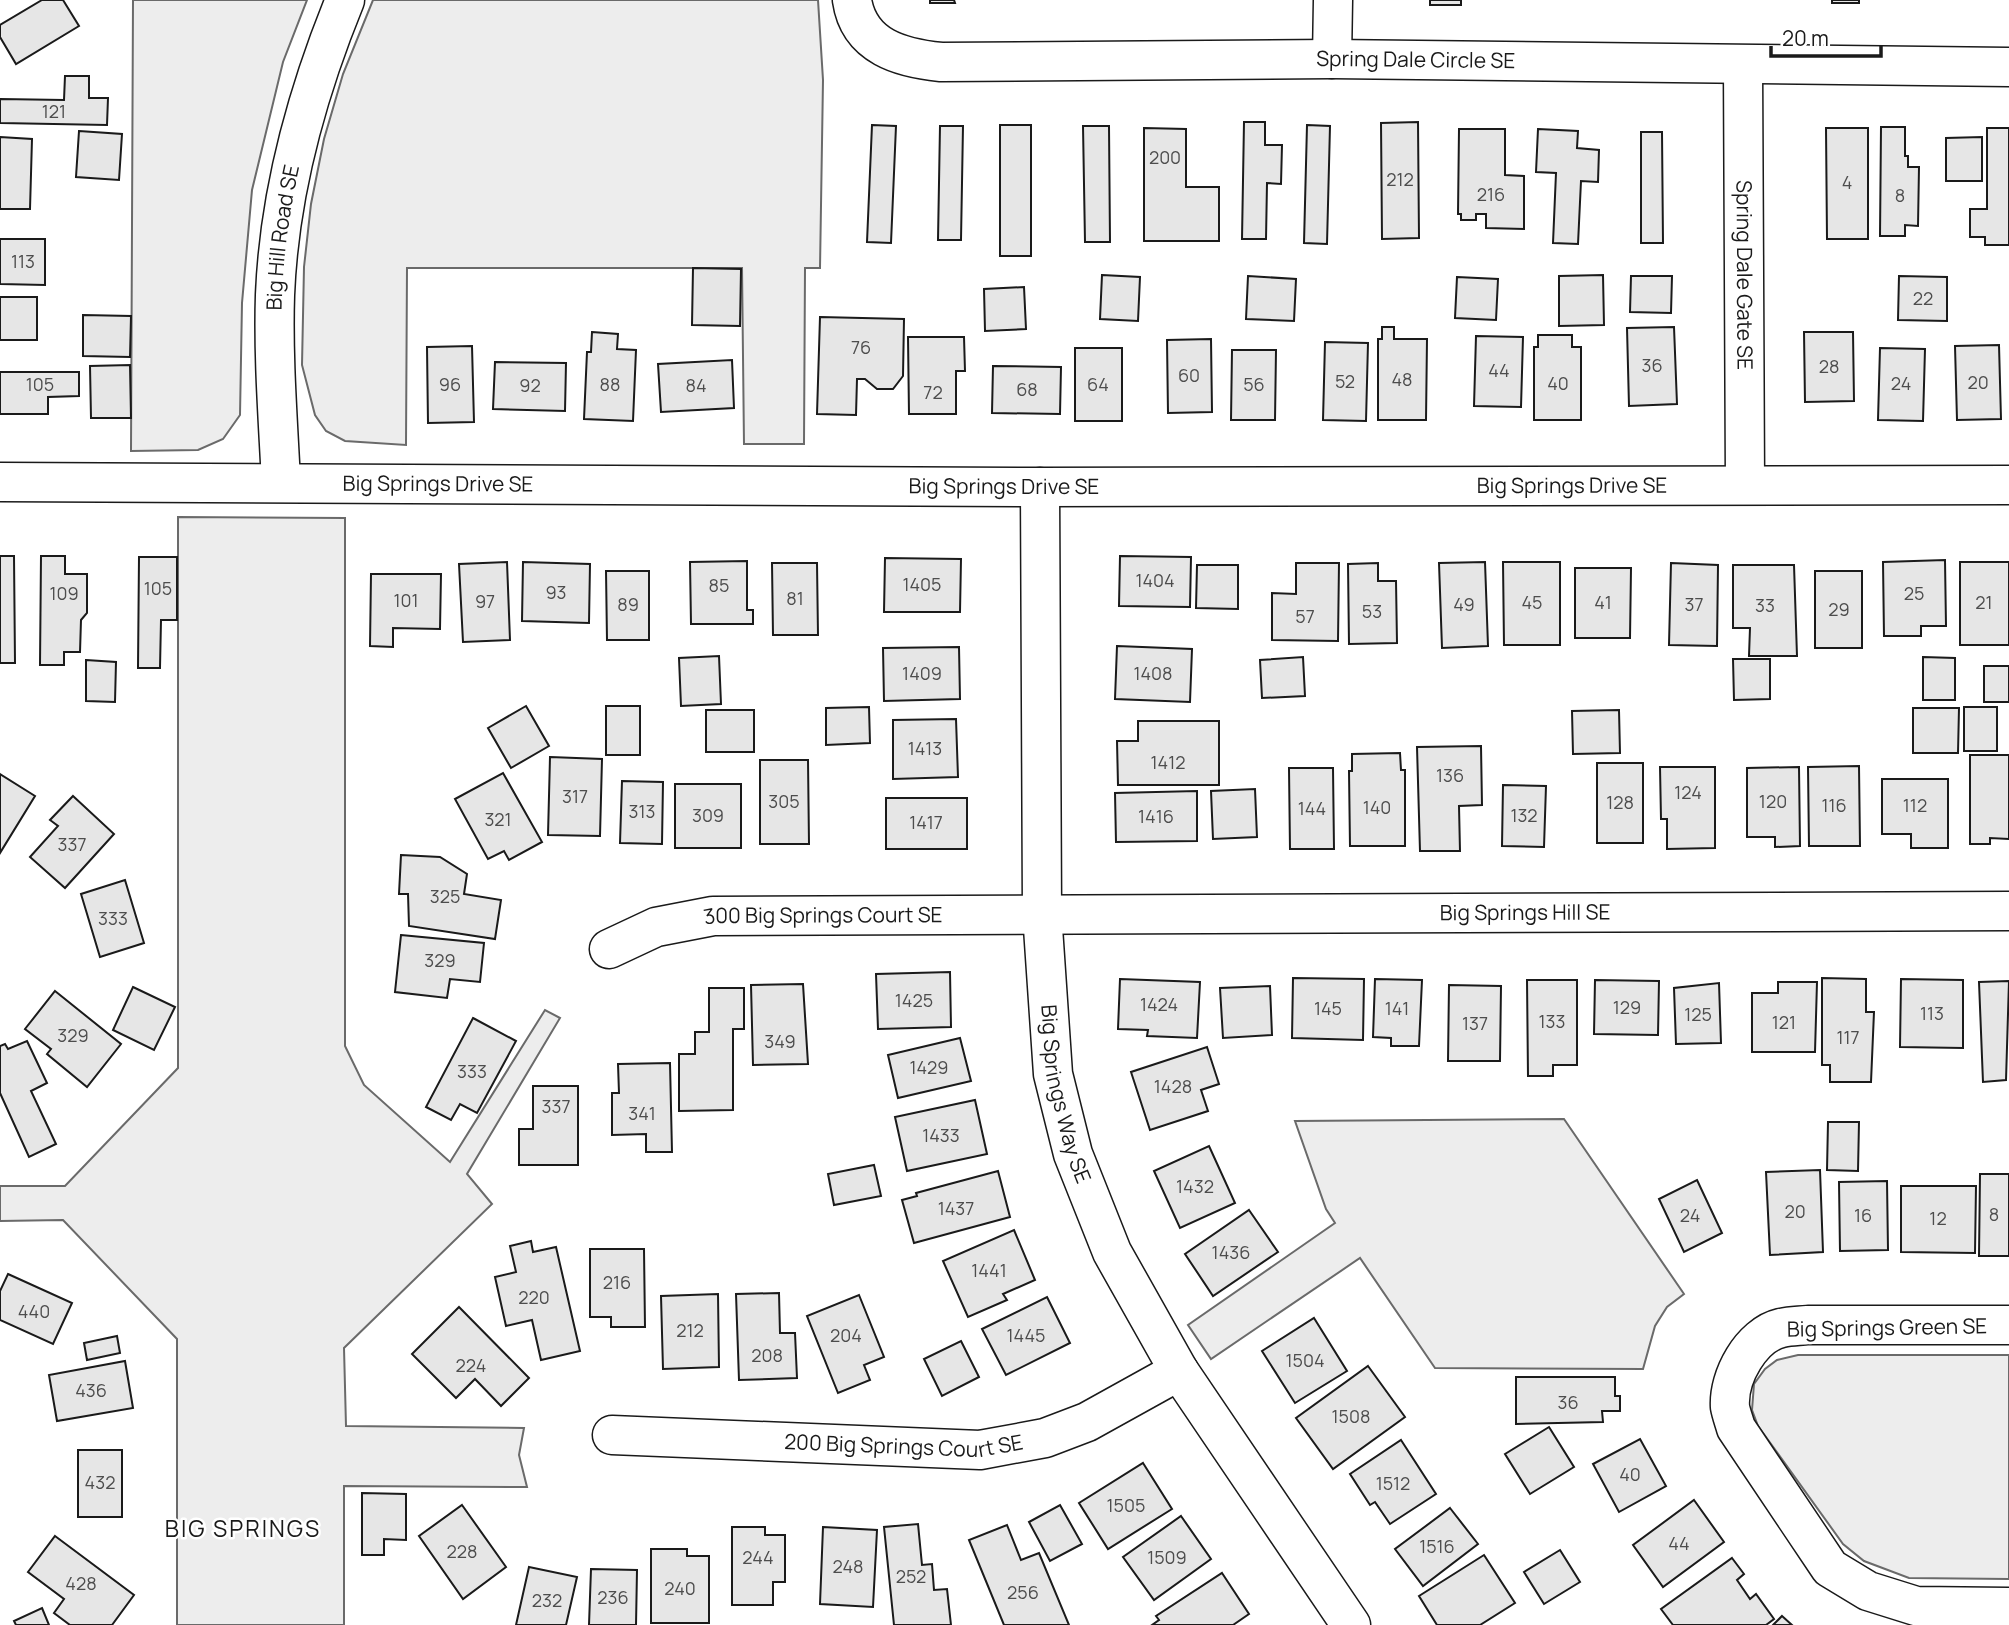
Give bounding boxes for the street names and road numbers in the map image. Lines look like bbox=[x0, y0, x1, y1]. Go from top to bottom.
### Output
street label: Spring Dale Circle SE bbox=[1316, 44, 1515, 74]
street label: Big Hill Road SE bbox=[260, 162, 305, 311]
street label: Spring Dale Gate SE bbox=[1731, 180, 1759, 370]
street label: Big Springs Drive SE bbox=[343, 469, 533, 498]
street label: Big Springs Drive SE bbox=[909, 471, 1099, 500]
street label: Big Springs Drive SE bbox=[1477, 471, 1667, 499]
street label: Big Springs Hill SE bbox=[1440, 898, 1610, 926]
street label: 300 Big Springs Court SE bbox=[701, 900, 943, 931]
street label: Big Springs Way SE bbox=[1035, 1004, 1098, 1187]
street label: Big Springs Green SE bbox=[1787, 1311, 1987, 1343]
street label: 200 Big Springs Court SE bbox=[784, 1427, 1025, 1463]

